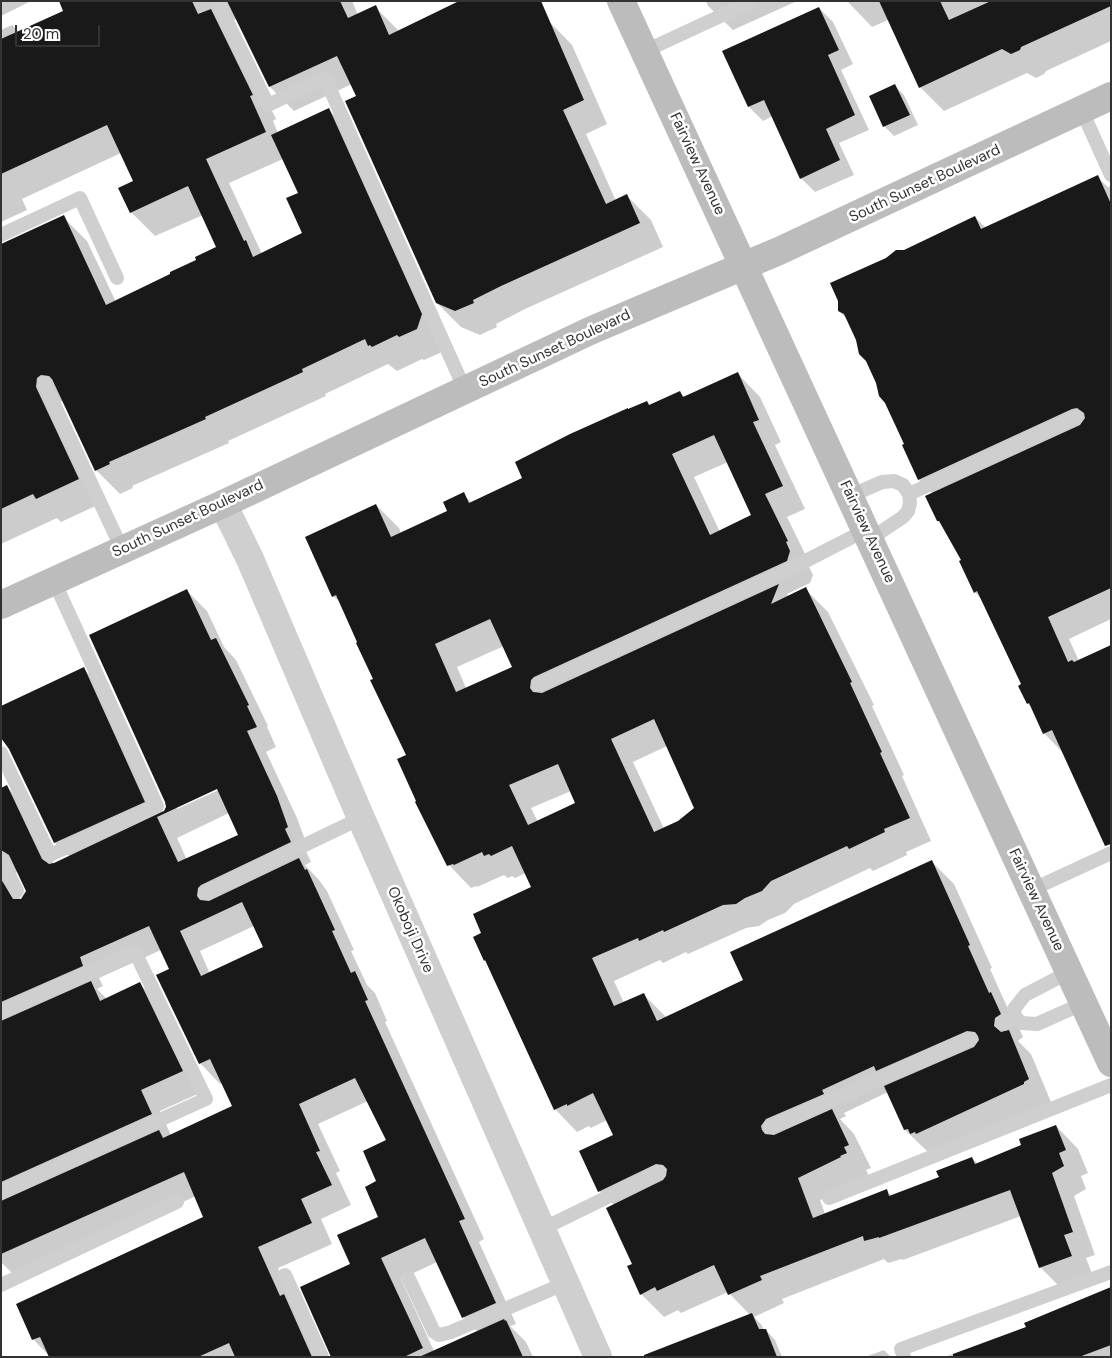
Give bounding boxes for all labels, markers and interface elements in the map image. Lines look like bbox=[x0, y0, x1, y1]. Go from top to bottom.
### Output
scale bar bbox=[18, 15, 102, 47]
text: 20 m bbox=[23, 24, 59, 44]
street label: Fairview Avenue bbox=[665, 110, 729, 218]
street label: South Sunset Boulevard bbox=[847, 141, 1003, 227]
street label: South Sunset Boulevard bbox=[477, 306, 633, 392]
street label: South Sunset Boulevard bbox=[110, 476, 266, 562]
street label: Fairview Avenue bbox=[835, 478, 899, 586]
street label: Fairview Avenue bbox=[1004, 846, 1068, 954]
street label: Okoboji Drive bbox=[383, 884, 437, 976]

